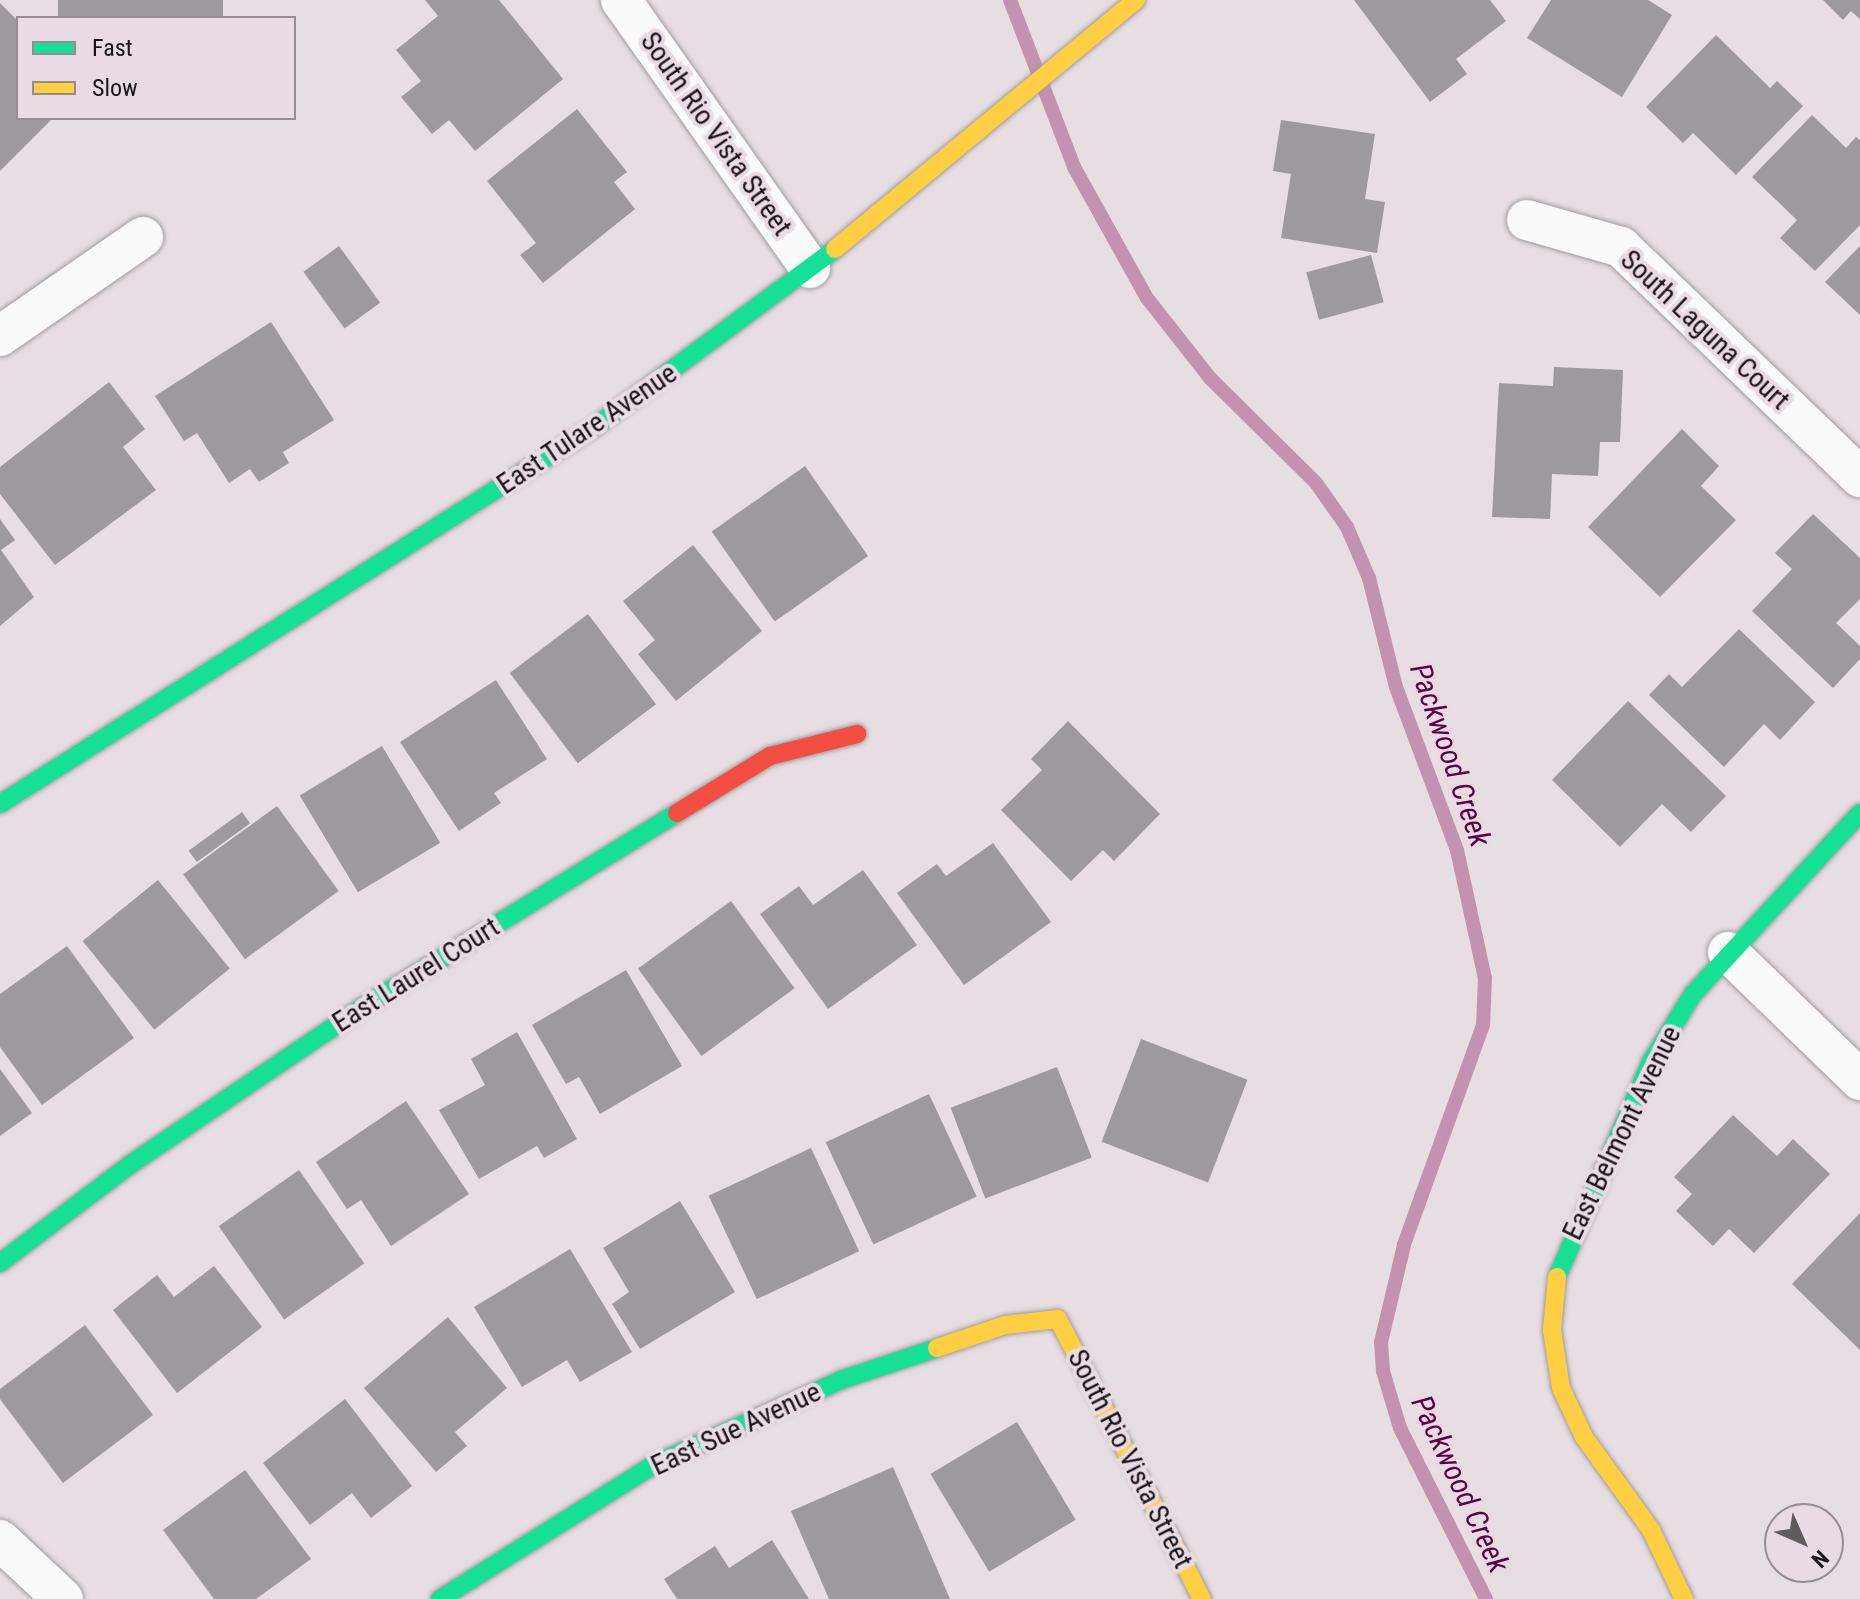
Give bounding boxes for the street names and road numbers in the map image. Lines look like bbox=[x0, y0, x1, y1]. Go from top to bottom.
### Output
street label: South Rio Vista Street bbox=[633, 26, 799, 242]
street label: South Laguna Court bbox=[1614, 243, 1796, 417]
street label: East Tulare Avenue bbox=[491, 356, 683, 502]
street label: East Laurel Court bbox=[326, 910, 506, 1040]
street label: East Belmont Avenue bbox=[1556, 1021, 1688, 1245]
street label: South Rio Vista Street bbox=[1060, 1344, 1200, 1574]
street label: East Sue Avenue bbox=[646, 1375, 826, 1483]

